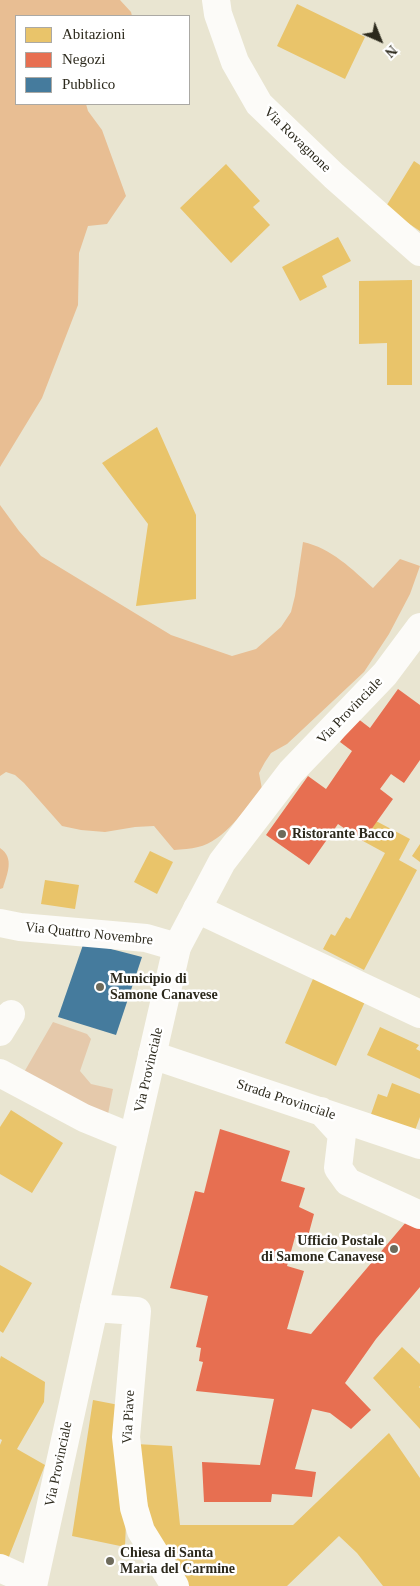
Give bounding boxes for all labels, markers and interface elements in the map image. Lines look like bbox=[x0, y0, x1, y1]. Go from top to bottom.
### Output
legend bbox=[15, 15, 190, 105]
north arrow bbox=[355, 15, 405, 65]
text: Abitazioni bbox=[62, 26, 125, 42]
text: N bbox=[382, 42, 400, 60]
text: Negozi bbox=[62, 51, 105, 67]
text: Pubblico bbox=[62, 76, 115, 92]
street label: Via Rovagnone bbox=[260, 104, 334, 176]
street label: Via Provinciale bbox=[314, 674, 386, 748]
place label: Ristorante Bacco bbox=[292, 826, 394, 842]
marker: Ristorante Bacco bbox=[276, 828, 288, 840]
street label: Via Quattro Novembre bbox=[24, 919, 154, 949]
place label: Municipio di Samone Canavese bbox=[110, 971, 218, 1004]
marker: Municipio di Samone Canavese bbox=[94, 981, 106, 993]
street label: Via Provinciale bbox=[131, 1026, 167, 1114]
street label: Strada Provinciale bbox=[234, 1076, 338, 1124]
place label: Ufficio Postale di Samone Canavese bbox=[261, 1233, 384, 1266]
marker: Ufficio Postale di Samone Canavese bbox=[388, 1243, 400, 1255]
street label: Via Piave bbox=[119, 1390, 139, 1444]
street label: Via Provinciale bbox=[42, 1420, 76, 1508]
place label: Chiesa di Santa Maria del Carmine bbox=[120, 1545, 235, 1578]
marker: Chiesa di Santa Maria del Carmine bbox=[104, 1555, 116, 1567]

